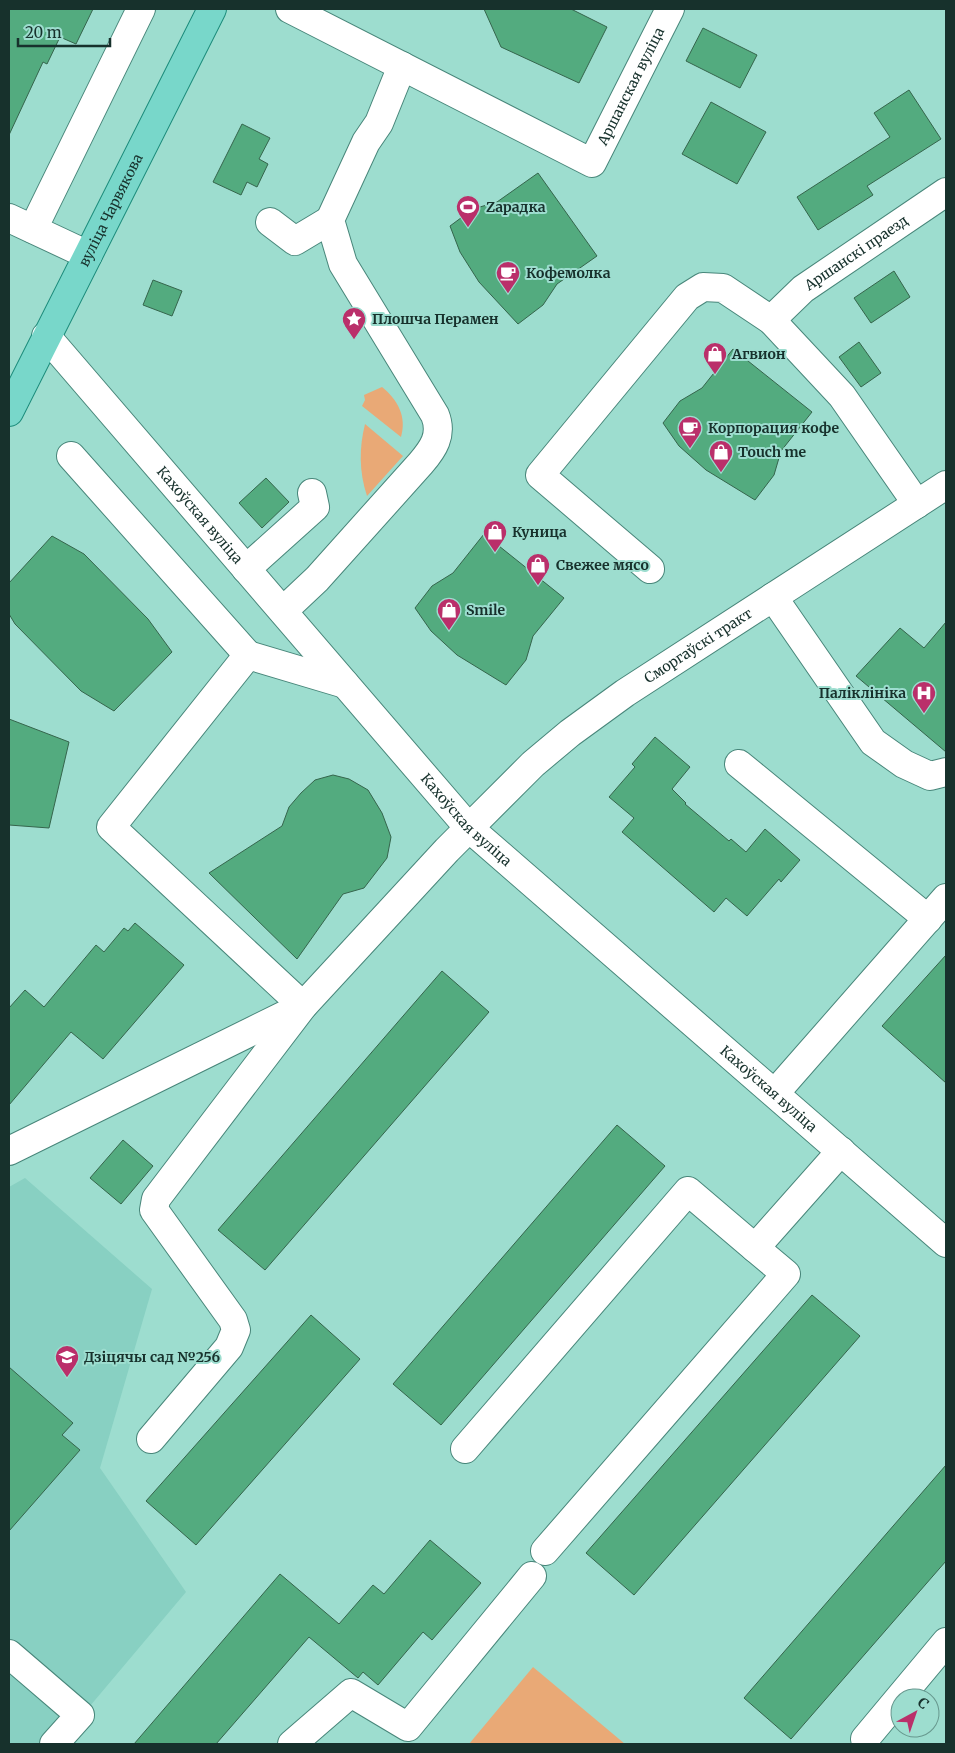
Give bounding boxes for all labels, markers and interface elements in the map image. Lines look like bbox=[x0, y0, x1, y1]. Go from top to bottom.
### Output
scale bar bbox=[18, 15, 110, 47]
text: 20 m bbox=[25, 23, 62, 42]
street label: Аршанская вуліца bbox=[593, 24, 668, 149]
street label: вуліца Чарвякова bbox=[75, 150, 147, 270]
sports icon: Zарадка bbox=[455, 194, 481, 228]
place label: Zарадка bbox=[486, 198, 546, 216]
street label: Аршанскі праезд bbox=[800, 211, 912, 295]
cafe icon: Кофемолка bbox=[495, 260, 521, 294]
place label: Кофемолка bbox=[526, 264, 611, 282]
place icon: Плошча Перамен bbox=[341, 306, 367, 340]
place label: Плошча Перамен bbox=[372, 310, 499, 328]
shop icon: Агвион bbox=[702, 341, 728, 375]
place label: Агвион bbox=[731, 345, 786, 363]
cafe icon: Корпорация кофе bbox=[677, 415, 703, 449]
place label: Корпорация кофе bbox=[708, 419, 840, 437]
shop icon: Touch me bbox=[708, 439, 734, 473]
place label: Touch me bbox=[738, 443, 807, 461]
street label: Кахоўская вуліца bbox=[153, 463, 247, 568]
shop icon: Куница bbox=[482, 519, 508, 553]
place label: Куница bbox=[512, 523, 567, 541]
shop icon: Свежее мясо bbox=[525, 552, 551, 586]
place label: Свежее мясо bbox=[556, 556, 649, 574]
shop icon: Smile bbox=[436, 597, 462, 631]
place label: Smile bbox=[466, 601, 506, 619]
street label: Сморгаўскі тракт bbox=[641, 604, 756, 687]
hospital icon: Паліклініка bbox=[911, 680, 937, 714]
place label: Паліклініка bbox=[819, 684, 906, 702]
street label: Кахоўская вуліца bbox=[417, 770, 516, 870]
street label: Кахоўская вуліца bbox=[716, 1042, 821, 1136]
school or university icon: Дзіцячы сад №256 bbox=[54, 1344, 80, 1378]
place label: Дзіцячы сад №256 bbox=[84, 1348, 221, 1366]
north arrow bbox=[890, 1688, 940, 1738]
text: С bbox=[914, 1693, 933, 1713]

